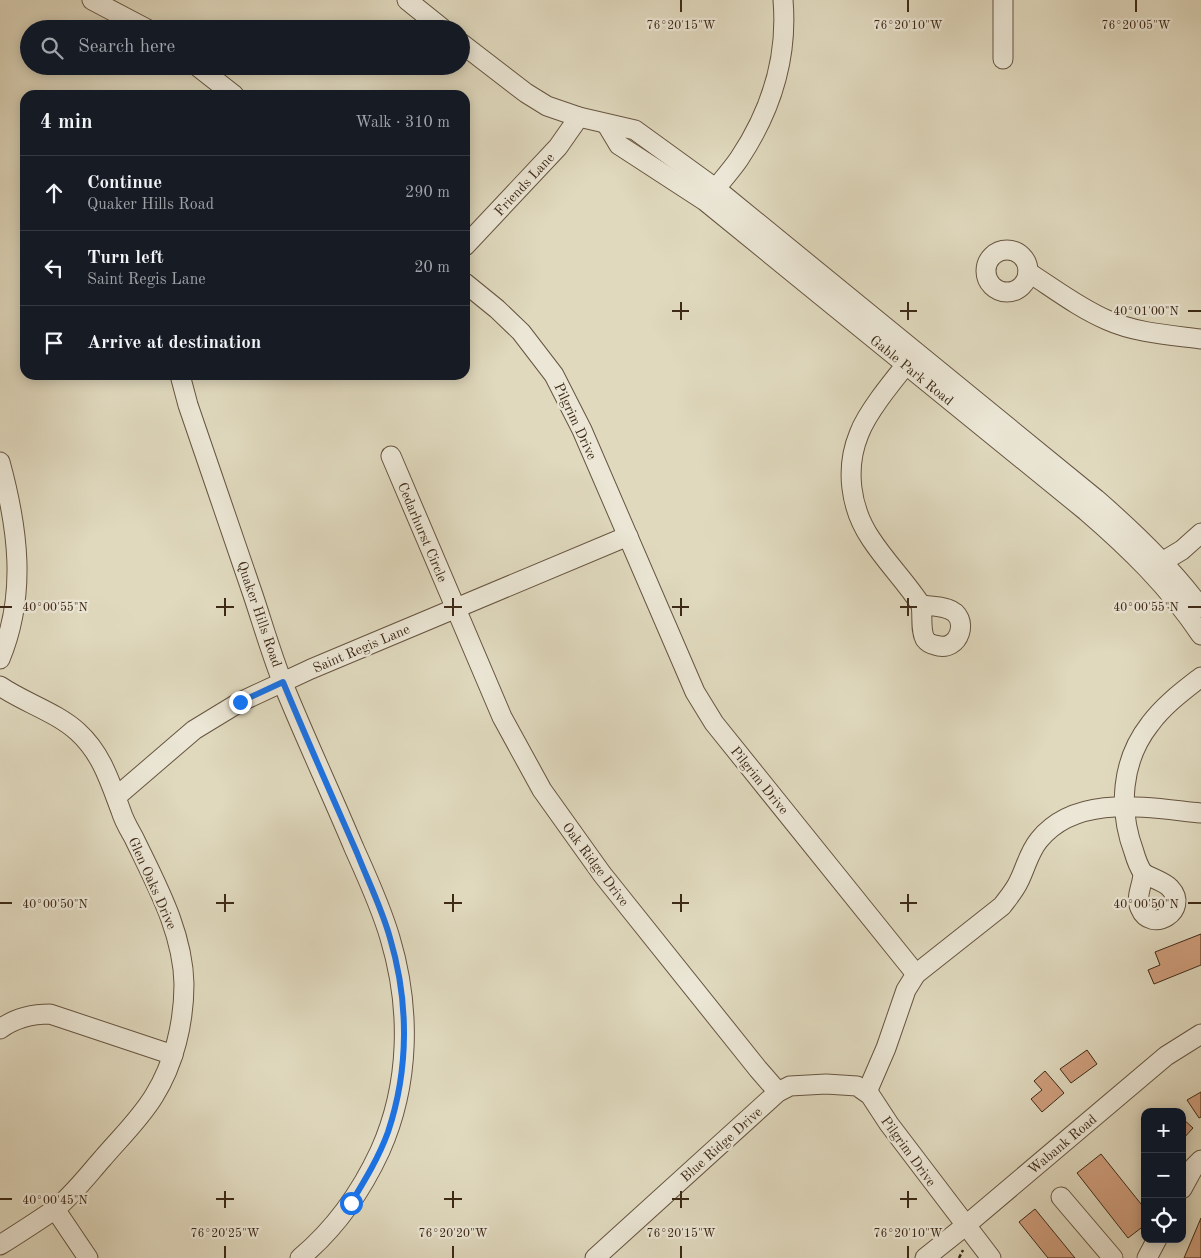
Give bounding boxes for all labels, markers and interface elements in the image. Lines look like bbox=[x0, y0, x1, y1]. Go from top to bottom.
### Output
text: 76°20'15"W bbox=[646, 19, 716, 32]
text: 76°20'05"W bbox=[1101, 19, 1171, 32]
search box bbox=[20, 20, 470, 75]
text: 76°20'10"W bbox=[873, 20, 943, 32]
icon: search bbox=[38, 34, 66, 62]
text: Search here bbox=[78, 38, 175, 57]
text: 4 min bbox=[40, 112, 93, 133]
text: Walk · 310 m bbox=[355, 115, 450, 131]
street label: Friends Lane bbox=[492, 150, 557, 219]
text: Continue bbox=[87, 174, 162, 193]
icon: ahead bbox=[40, 179, 68, 207]
text: 290 m bbox=[405, 185, 450, 201]
text: Quaker Hills Road bbox=[87, 197, 214, 213]
text: Turn left bbox=[87, 249, 164, 268]
icon: left bbox=[40, 254, 68, 282]
text: 20 m bbox=[414, 260, 450, 276]
text: Saint Regis Lane bbox=[87, 272, 206, 288]
text: 40°01'00"N bbox=[1113, 306, 1179, 318]
icon: arrive bbox=[40, 329, 68, 357]
street label: Gable Park Road bbox=[867, 333, 956, 408]
text: Arrive at destination bbox=[87, 334, 261, 353]
street label: Pilgrim Drive bbox=[551, 381, 599, 462]
street label: Cedarhurst Circle bbox=[395, 481, 449, 584]
street label: Quaker Hills Road bbox=[234, 560, 284, 669]
text: 40°00'55"N bbox=[22, 601, 88, 614]
text: 40°00'55"N bbox=[1113, 601, 1179, 614]
street label: Saint Regis Lane bbox=[311, 622, 412, 676]
route end bbox=[229, 691, 252, 714]
street label: Pilgrim Drive bbox=[728, 744, 791, 817]
street label: Oak Ridge Drive bbox=[559, 820, 631, 909]
street label: Glen Oaks Drive bbox=[125, 835, 179, 932]
text: 40°00'50"N bbox=[22, 898, 88, 911]
text: 40°00'50"N bbox=[1113, 898, 1179, 911]
street label: Blue Ridge Drive bbox=[678, 1105, 765, 1185]
map controls bbox=[1141, 1108, 1186, 1243]
button: + bbox=[1141, 1108, 1186, 1153]
street label: Wabank Road bbox=[1026, 1112, 1100, 1177]
street label: Pilgrim Drive bbox=[878, 1114, 938, 1189]
button: − bbox=[1141, 1153, 1186, 1198]
route start bbox=[340, 1192, 363, 1215]
text: 40°00'45"N bbox=[22, 1194, 88, 1207]
button: locate bbox=[1141, 1198, 1186, 1243]
text: 76°20'25"W bbox=[190, 1227, 260, 1240]
text: 76°20'15"W bbox=[646, 1227, 716, 1240]
text: 76°20'20"W bbox=[418, 1228, 488, 1240]
text: 76°20'10"W bbox=[873, 1228, 943, 1240]

